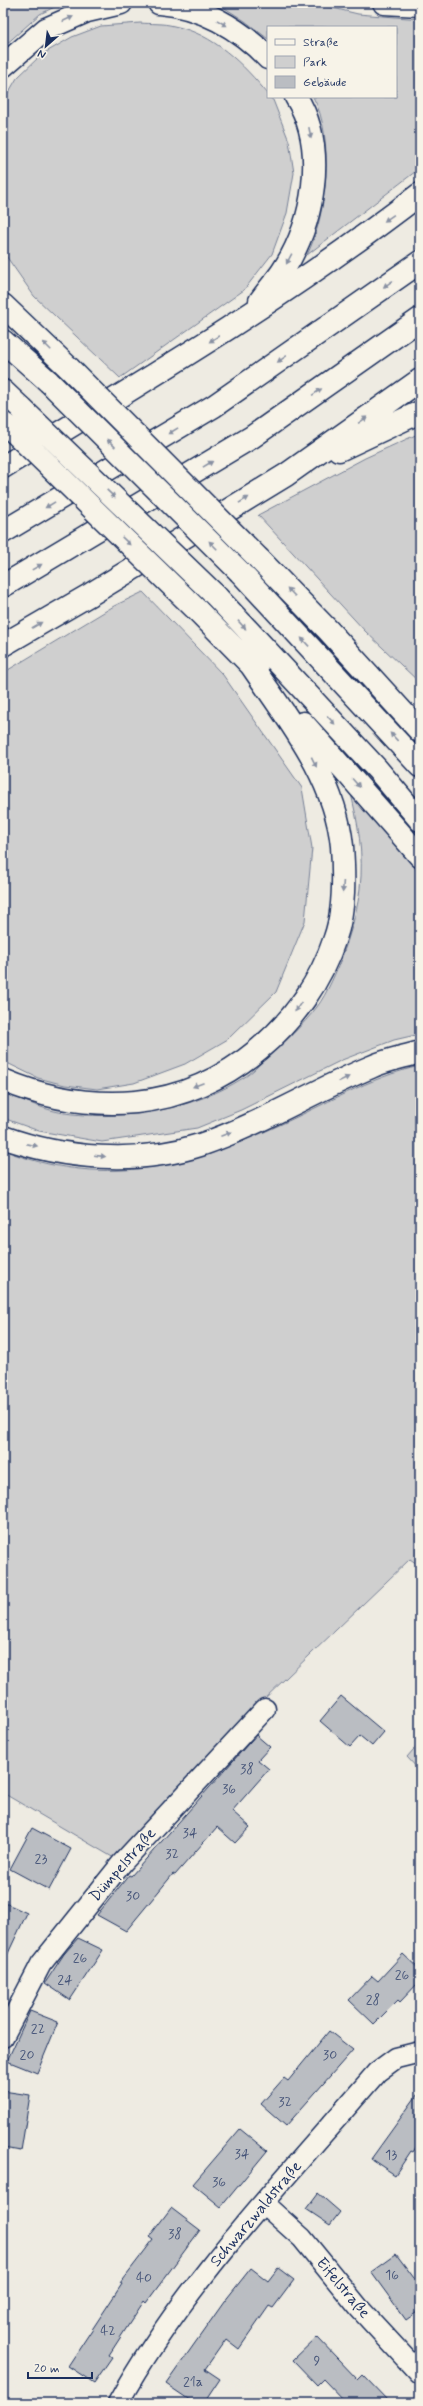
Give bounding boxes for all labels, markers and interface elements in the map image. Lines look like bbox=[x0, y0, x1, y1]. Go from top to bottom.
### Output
one-way arrow bbox=[62, 16, 73, 22]
one-way arrow bbox=[216, 19, 228, 26]
north arrow bbox=[26, 26, 66, 66]
legend bbox=[267, 26, 397, 98]
text: Straße bbox=[303, 35, 338, 51]
text: N bbox=[35, 46, 48, 62]
text: Park bbox=[303, 55, 327, 71]
text: Gebäude bbox=[303, 75, 346, 91]
one-way arrow bbox=[307, 127, 313, 140]
one-way arrow bbox=[384, 214, 394, 222]
one-way arrow bbox=[286, 253, 292, 265]
one-way arrow bbox=[383, 280, 393, 288]
one-way arrow bbox=[209, 335, 219, 343]
one-way arrow bbox=[42, 341, 52, 351]
one-way arrow bbox=[276, 355, 287, 363]
one-way arrow bbox=[311, 388, 322, 396]
one-way arrow bbox=[358, 416, 369, 424]
one-way arrow bbox=[167, 427, 179, 434]
one-way arrow bbox=[106, 438, 116, 448]
one-way arrow bbox=[203, 460, 213, 468]
one-way arrow bbox=[106, 489, 116, 499]
one-way arrow bbox=[238, 497, 250, 504]
one-way arrow bbox=[44, 501, 56, 508]
one-way arrow bbox=[121, 536, 131, 546]
one-way arrow bbox=[208, 540, 218, 550]
one-way arrow bbox=[31, 563, 43, 570]
one-way arrow bbox=[286, 587, 296, 597]
one-way arrow bbox=[238, 619, 247, 630]
one-way arrow bbox=[31, 622, 43, 629]
one-way arrow bbox=[301, 637, 310, 647]
one-way arrow bbox=[326, 715, 336, 725]
one-way arrow bbox=[390, 733, 399, 742]
one-way arrow bbox=[311, 756, 317, 768]
one-way arrow bbox=[351, 778, 360, 789]
one-way arrow bbox=[339, 881, 346, 893]
one-way arrow bbox=[295, 1001, 302, 1013]
one-way arrow bbox=[338, 1076, 350, 1082]
one-way arrow bbox=[191, 1083, 203, 1089]
one-way arrow bbox=[221, 1131, 233, 1137]
one-way arrow bbox=[25, 1143, 38, 1149]
one-way arrow bbox=[93, 1153, 106, 1160]
house number: 38 bbox=[240, 1760, 254, 1778]
house number: 36 bbox=[222, 1780, 236, 1798]
street label: Dümpelstraße bbox=[85, 1823, 161, 1907]
house number: 34 bbox=[183, 1824, 198, 1842]
house number: 32 bbox=[165, 1845, 179, 1863]
house number: 23 bbox=[35, 1850, 47, 1868]
house number: 30 bbox=[126, 1887, 140, 1905]
house number: 26 bbox=[73, 1949, 88, 1967]
house number: 26 bbox=[395, 1966, 410, 1984]
house number: 24 bbox=[57, 1971, 73, 1989]
house number: 28 bbox=[366, 1991, 380, 2009]
house number: 22 bbox=[31, 2020, 45, 2038]
house number: 20 bbox=[20, 2046, 34, 2064]
house number: 30 bbox=[323, 2046, 337, 2064]
house number: 32 bbox=[278, 2093, 292, 2111]
house number: 34 bbox=[235, 2145, 250, 2163]
house number: 13 bbox=[385, 2146, 397, 2164]
street label: Schwarzwaldstraße bbox=[205, 2156, 307, 2271]
house number: 36 bbox=[212, 2173, 226, 2191]
house number: 38 bbox=[168, 2225, 182, 2243]
street label: Eifelstraße bbox=[311, 2253, 375, 2323]
house number: 16 bbox=[385, 2266, 399, 2284]
house number: 40 bbox=[136, 2269, 152, 2287]
house number: 42 bbox=[100, 2322, 116, 2340]
house number: 9 bbox=[314, 2352, 321, 2370]
scale bar bbox=[28, 2354, 92, 2380]
text: 20 m bbox=[34, 2361, 60, 2377]
house number: 21a bbox=[183, 2373, 203, 2391]

